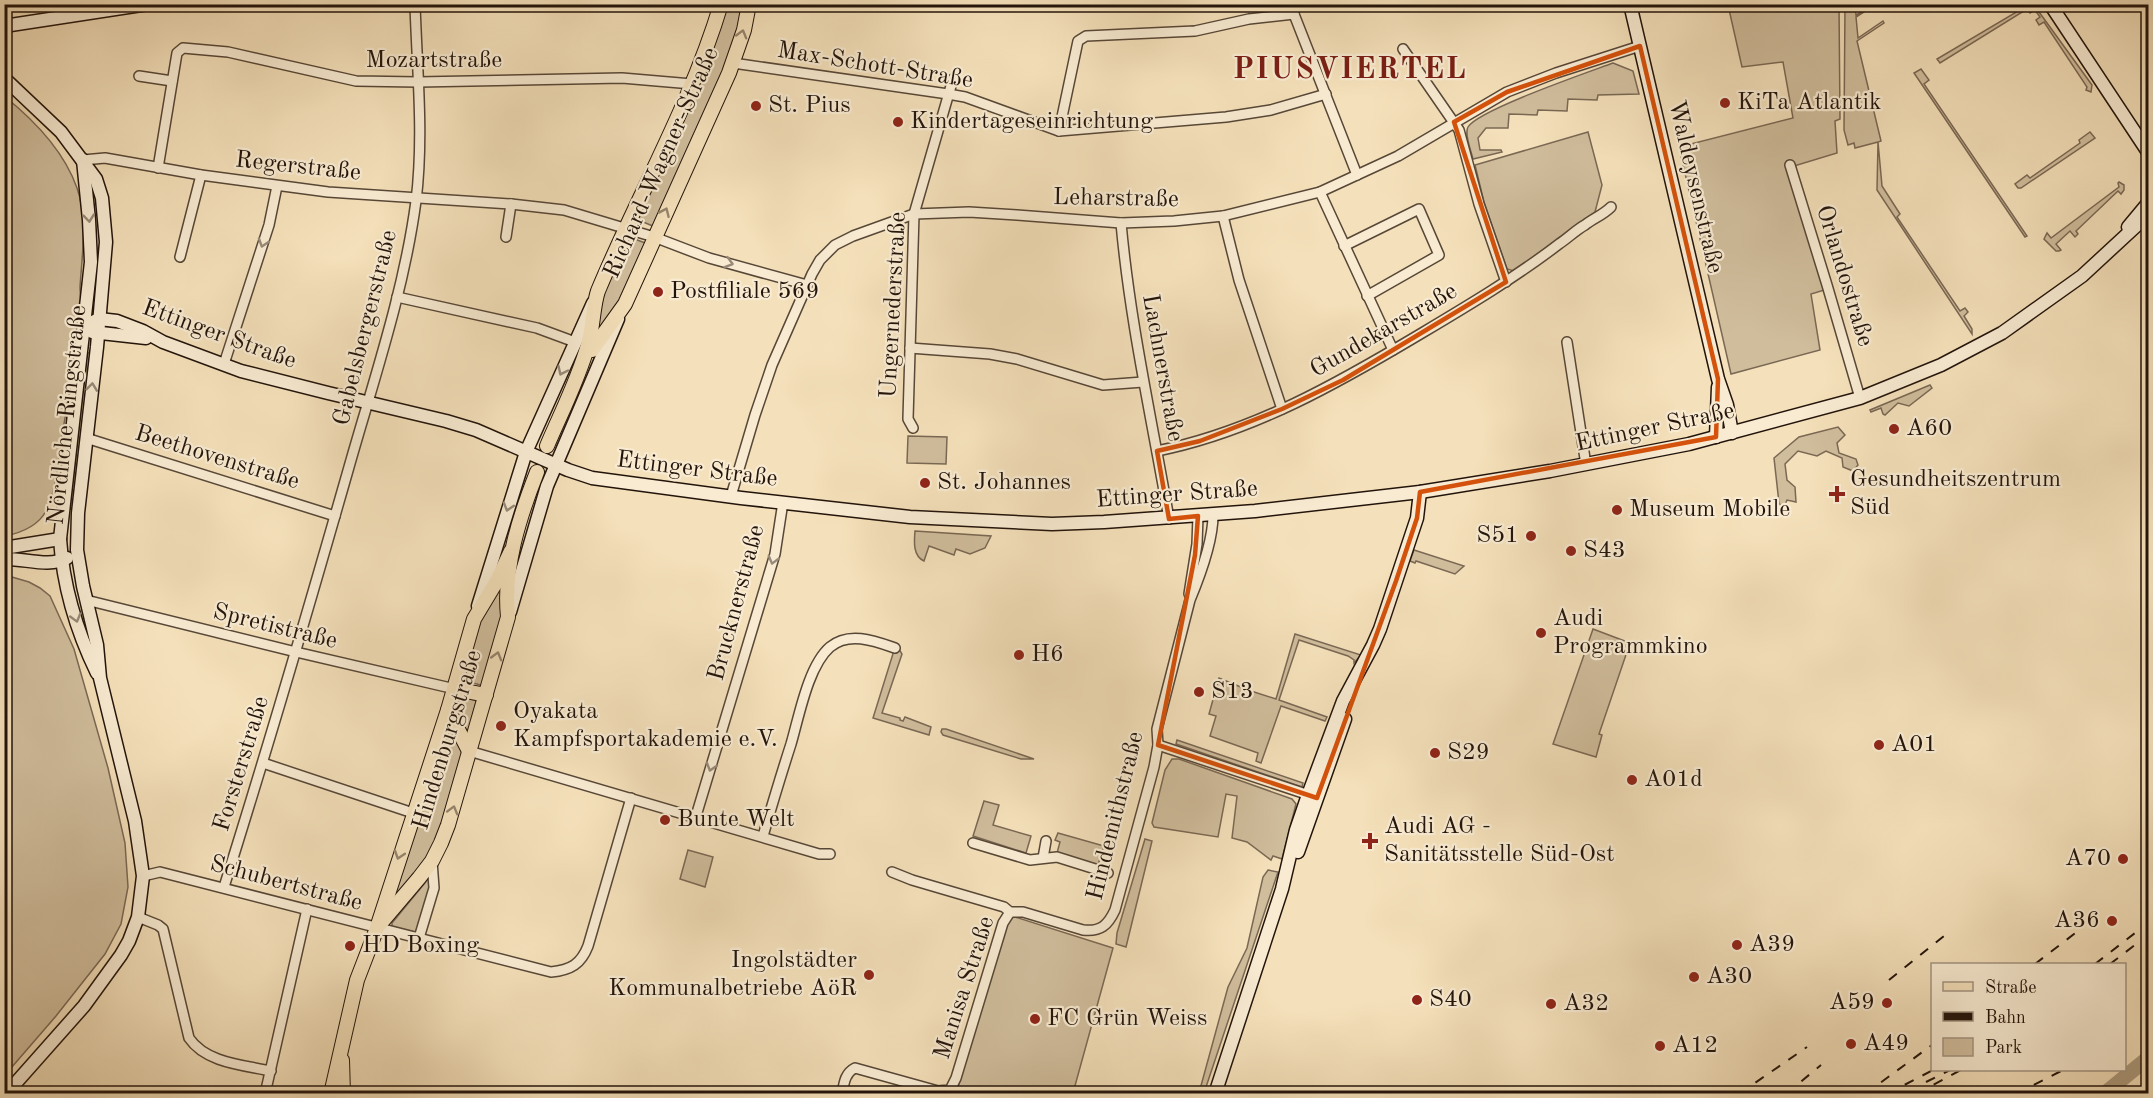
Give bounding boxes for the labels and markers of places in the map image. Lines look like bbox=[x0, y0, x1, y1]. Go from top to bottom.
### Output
place label: KiTa Atlantik bbox=[1737, 91, 1881, 115]
place label: St. Pius bbox=[768, 94, 851, 118]
marker: KiTa Atlantik bbox=[1718, 96, 1732, 110]
marker: St. Pius bbox=[749, 99, 763, 113]
place label: Kindertageseinrichtung bbox=[910, 110, 1153, 134]
marker: Kindertageseinrichtung bbox=[891, 115, 905, 129]
place label: Postfiliale 569 bbox=[670, 280, 819, 304]
marker: Postfiliale 569 bbox=[651, 285, 665, 299]
place label: A60 bbox=[1906, 417, 1952, 441]
marker: A60 bbox=[1887, 422, 1901, 436]
place label: Gesundheitszentrum Süd bbox=[1850, 468, 2061, 520]
place label: St. Johannes bbox=[937, 471, 1071, 495]
marker: St. Johannes bbox=[918, 476, 932, 490]
marker: Gesundheitszentrum Süd bbox=[1828, 485, 1846, 503]
place label: Museum Mobile bbox=[1629, 498, 1790, 522]
marker: Museum Mobile bbox=[1610, 503, 1624, 517]
place label: S51 bbox=[1476, 524, 1519, 548]
marker: S51 bbox=[1524, 529, 1538, 543]
place label: S43 bbox=[1583, 539, 1626, 563]
marker: S43 bbox=[1564, 544, 1578, 558]
place label: Audi Programmkino bbox=[1553, 607, 1708, 659]
marker: Audi Programmkino bbox=[1534, 626, 1548, 640]
place label: H6 bbox=[1031, 643, 1064, 667]
marker: H6 bbox=[1012, 648, 1026, 662]
place label: S13 bbox=[1211, 680, 1254, 704]
marker: S13 bbox=[1192, 685, 1206, 699]
place label: Oyakata Kampfsportakademie e.V. bbox=[513, 700, 778, 752]
marker: Oyakata Kampfsportakademie e.V. bbox=[494, 719, 508, 733]
place label: A01 bbox=[1891, 733, 1937, 757]
marker: A01 bbox=[1872, 738, 1886, 752]
place label: S29 bbox=[1447, 741, 1490, 765]
marker: S29 bbox=[1428, 746, 1442, 760]
place label: A01d bbox=[1644, 768, 1703, 792]
marker: A01d bbox=[1625, 773, 1639, 787]
place label: Bunte Welt bbox=[677, 808, 795, 832]
marker: Bunte Welt bbox=[658, 813, 672, 827]
place label: Audi AG - Sanitätsstelle Süd-Ost bbox=[1384, 815, 1615, 867]
marker: Audi AG - Sanitätsstelle Süd-Ost bbox=[1361, 832, 1379, 850]
place label: A70 bbox=[2065, 847, 2111, 871]
marker: A70 bbox=[2116, 852, 2130, 866]
place label: A36 bbox=[2054, 909, 2100, 933]
marker: A36 bbox=[2105, 914, 2119, 928]
place label: A39 bbox=[1749, 933, 1795, 957]
place label: HD Boxing bbox=[362, 934, 479, 958]
marker: A39 bbox=[1730, 938, 1744, 952]
marker: HD Boxing bbox=[343, 939, 357, 953]
place label: Ingolstädter Kommunalbetriebe AöR bbox=[608, 949, 857, 1001]
place label: A30 bbox=[1706, 965, 1752, 989]
marker: Ingolstädter Kommunalbetriebe AöR bbox=[862, 968, 876, 982]
marker: A30 bbox=[1687, 970, 1701, 984]
place label: S40 bbox=[1429, 988, 1472, 1012]
place label: A59 bbox=[1829, 991, 1875, 1015]
place label: A32 bbox=[1563, 992, 1609, 1016]
marker: S40 bbox=[1410, 993, 1424, 1007]
marker: A59 bbox=[1880, 996, 1894, 1010]
marker: A32 bbox=[1544, 997, 1558, 1011]
place label: FC Grün Weiss bbox=[1047, 1007, 1207, 1031]
marker: FC Grün Weiss bbox=[1028, 1012, 1042, 1026]
place label: A49 bbox=[1863, 1032, 1909, 1056]
place label: A12 bbox=[1672, 1034, 1718, 1058]
marker: A49 bbox=[1844, 1037, 1858, 1051]
marker: A12 bbox=[1653, 1039, 1667, 1053]

